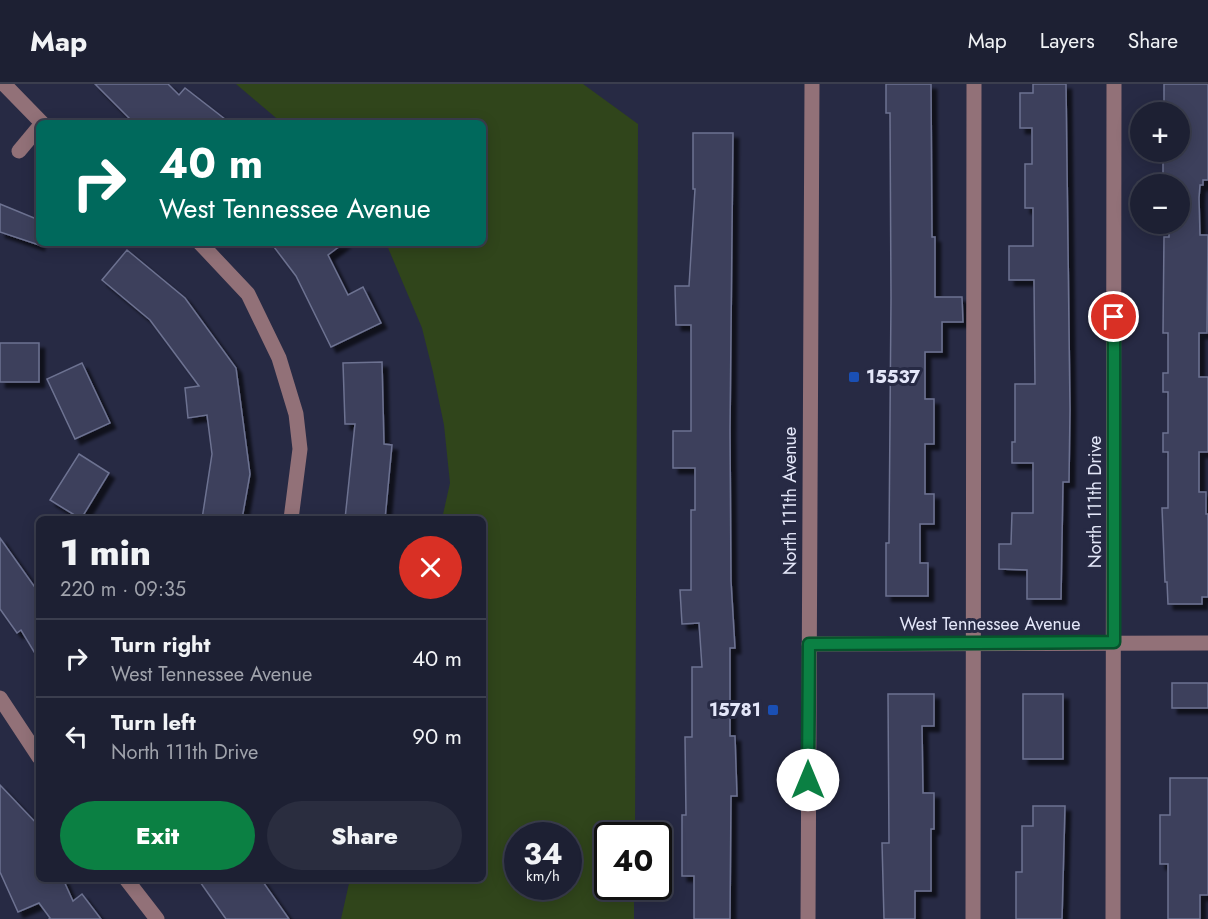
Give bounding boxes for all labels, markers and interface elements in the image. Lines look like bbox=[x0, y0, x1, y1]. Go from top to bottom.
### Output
text: Map bbox=[30, 21, 87, 62]
text: Map bbox=[968, 26, 1007, 56]
text: Layers bbox=[1040, 26, 1095, 56]
text: Share bbox=[1128, 26, 1178, 56]
map controls bbox=[1130, 102, 1190, 234]
button: + bbox=[1130, 102, 1190, 162]
text: 40 m bbox=[159, 133, 263, 194]
icon: right bbox=[60, 144, 138, 222]
button: − bbox=[1130, 174, 1190, 234]
text: West Tennessee Avenue bbox=[159, 189, 431, 228]
pin bbox=[1088, 291, 1139, 342]
icon: arrive bbox=[1097, 300, 1130, 333]
place label: 15537 bbox=[866, 364, 920, 390]
marker: 15537 bbox=[847, 370, 861, 384]
street label: North 111th Avenue bbox=[777, 427, 803, 575]
street label: North 111th Drive bbox=[1082, 436, 1108, 568]
text: 1 min bbox=[60, 526, 151, 578]
button: close bbox=[399, 536, 462, 599]
text: 220 m · 09:35 bbox=[60, 575, 186, 604]
street label: West Tennessee Avenue bbox=[899, 611, 1081, 637]
text: Turn right bbox=[111, 628, 211, 660]
icon: right bbox=[60, 642, 93, 675]
text: 40 m bbox=[412, 642, 462, 674]
text: West Tennessee Avenue bbox=[111, 660, 312, 689]
place label: 15781 bbox=[709, 697, 761, 723]
marker: 15781 bbox=[766, 703, 780, 717]
text: Turn left bbox=[111, 706, 196, 738]
icon: left bbox=[60, 720, 93, 753]
text: 90 m bbox=[412, 720, 462, 752]
text: North 111th Drive bbox=[111, 738, 258, 767]
position arrow bbox=[776, 748, 840, 812]
button: Exit bbox=[60, 801, 255, 870]
button: Share bbox=[267, 801, 462, 870]
speed limit sign: 40 bbox=[594, 822, 672, 900]
text: 34 bbox=[523, 832, 563, 875]
text: km/h bbox=[526, 865, 560, 887]

